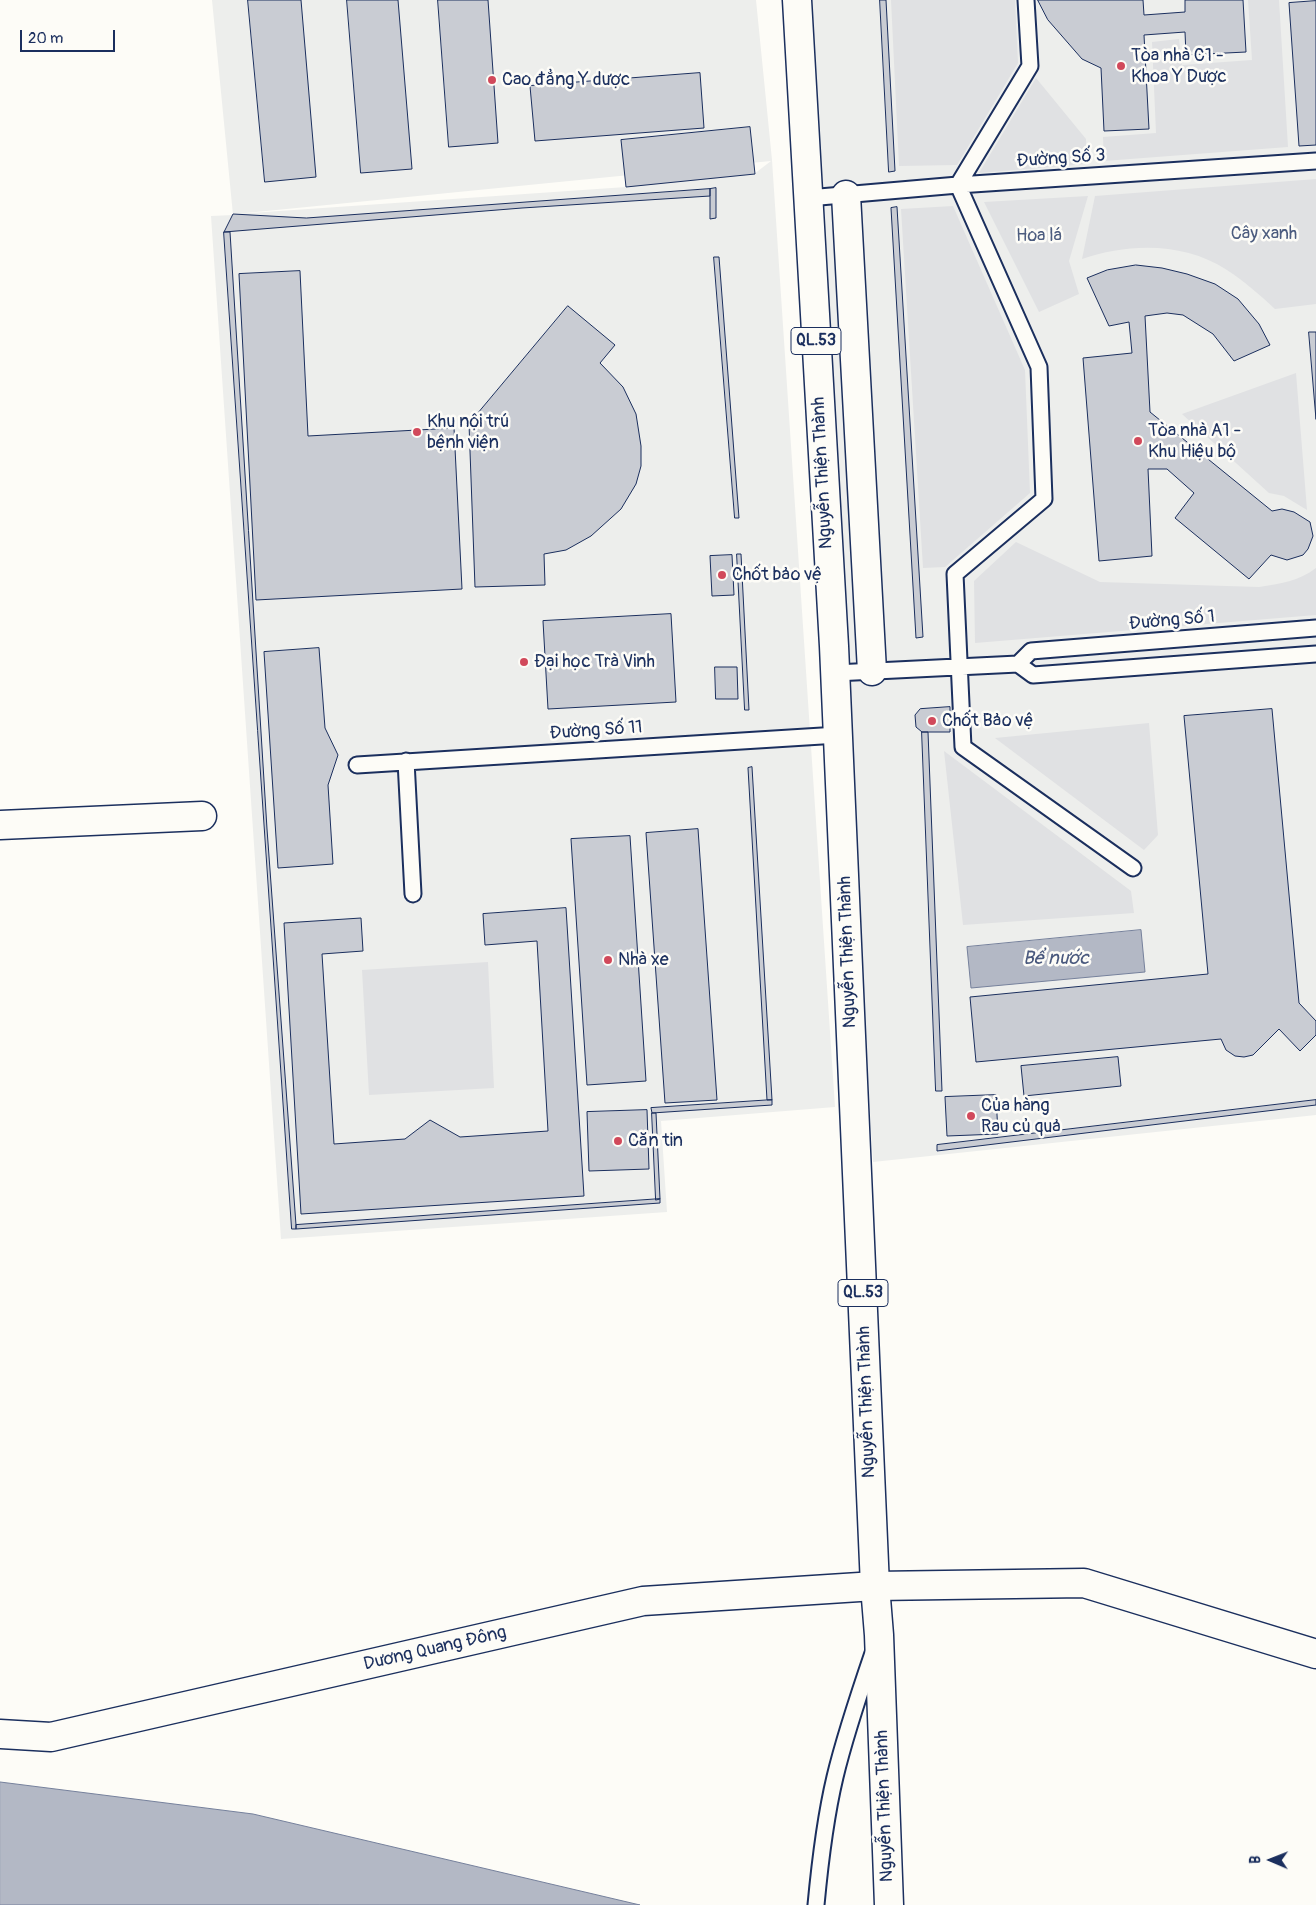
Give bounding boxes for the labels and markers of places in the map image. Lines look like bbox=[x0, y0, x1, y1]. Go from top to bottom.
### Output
place label: Tòa nhà C1 - Khoa Y Dược bbox=[1131, 45, 1227, 88]
marker: Tòa nhà C1 - Khoa Y Dược bbox=[1115, 60, 1127, 72]
place label: Cao đẳng Y dược bbox=[502, 69, 630, 91]
marker: Cao đẳng Y dược bbox=[486, 74, 498, 86]
place label: Khu nội trú bệnh viện bbox=[427, 411, 509, 454]
place label: Tòa nhà A1 - Khu Hiệu bộ bbox=[1148, 420, 1241, 462]
marker: Khu nội trú bệnh viện bbox=[411, 426, 423, 438]
marker: Tòa nhà A1 - Khu Hiệu bộ bbox=[1132, 435, 1144, 447]
place label: Chốt bảo vệ bbox=[732, 564, 822, 586]
marker: Chốt bảo vệ bbox=[716, 569, 728, 581]
place label: Đại học Trà Vinh bbox=[534, 651, 655, 673]
marker: Đại học Trà Vinh bbox=[518, 656, 530, 668]
place label: Chốt Bảo vệ bbox=[942, 710, 1033, 732]
marker: Chốt Bảo vệ bbox=[926, 715, 938, 727]
place label: Nhà xe bbox=[618, 949, 669, 971]
marker: Nhà xe bbox=[602, 954, 614, 966]
place label: Của hàng Rau củ quả bbox=[981, 1095, 1062, 1138]
marker: Của hàng Rau củ quả bbox=[965, 1110, 977, 1122]
place label: Căn tin bbox=[628, 1130, 683, 1152]
marker: Căn tin bbox=[612, 1135, 624, 1147]

